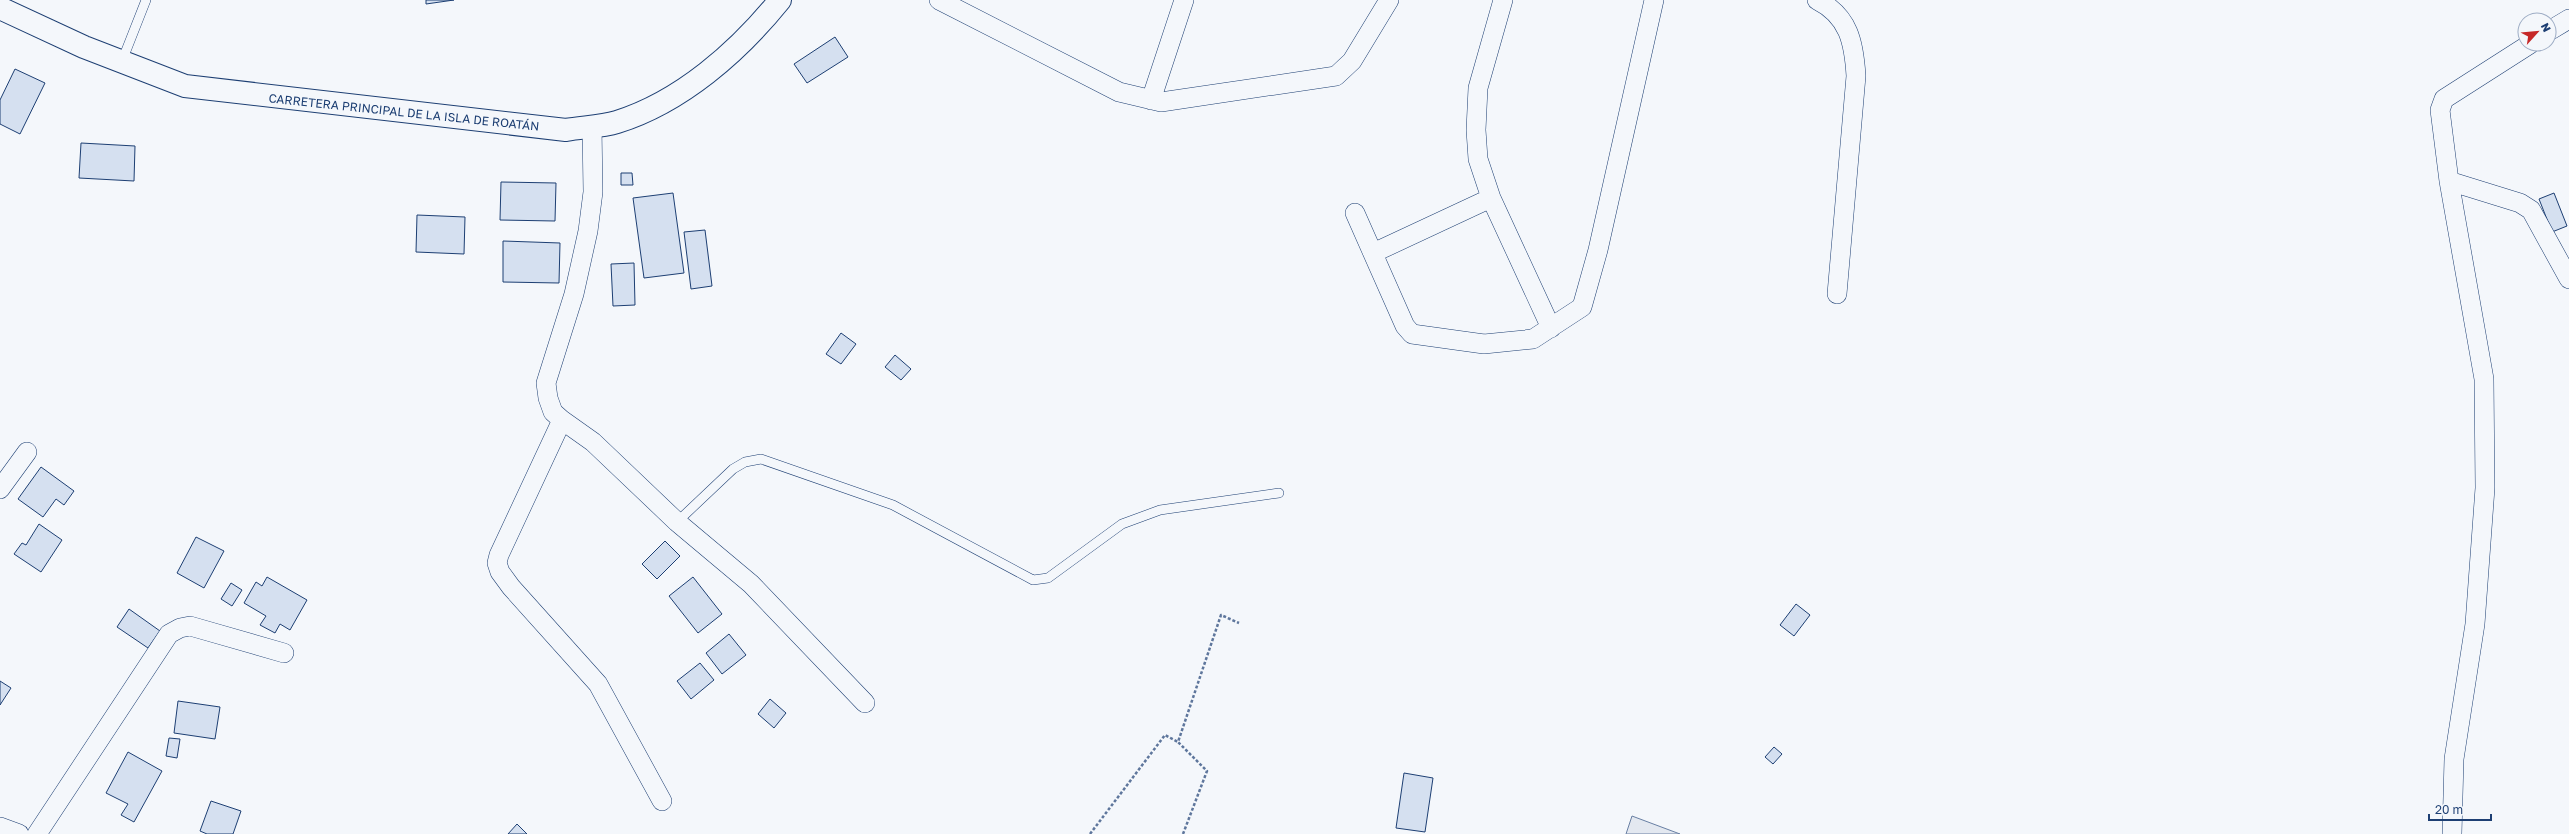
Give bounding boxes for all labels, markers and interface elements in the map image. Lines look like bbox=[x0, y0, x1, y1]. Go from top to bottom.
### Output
north arrow bbox=[2517, 12, 2557, 52]
text: N bbox=[2539, 21, 2554, 34]
street label: CARRETERA PRINCIPAL DE LA ISLA DE ROATÁN bbox=[268, 90, 540, 134]
scale bar bbox=[2429, 796, 2491, 822]
text: 20 m bbox=[2435, 802, 2463, 817]

